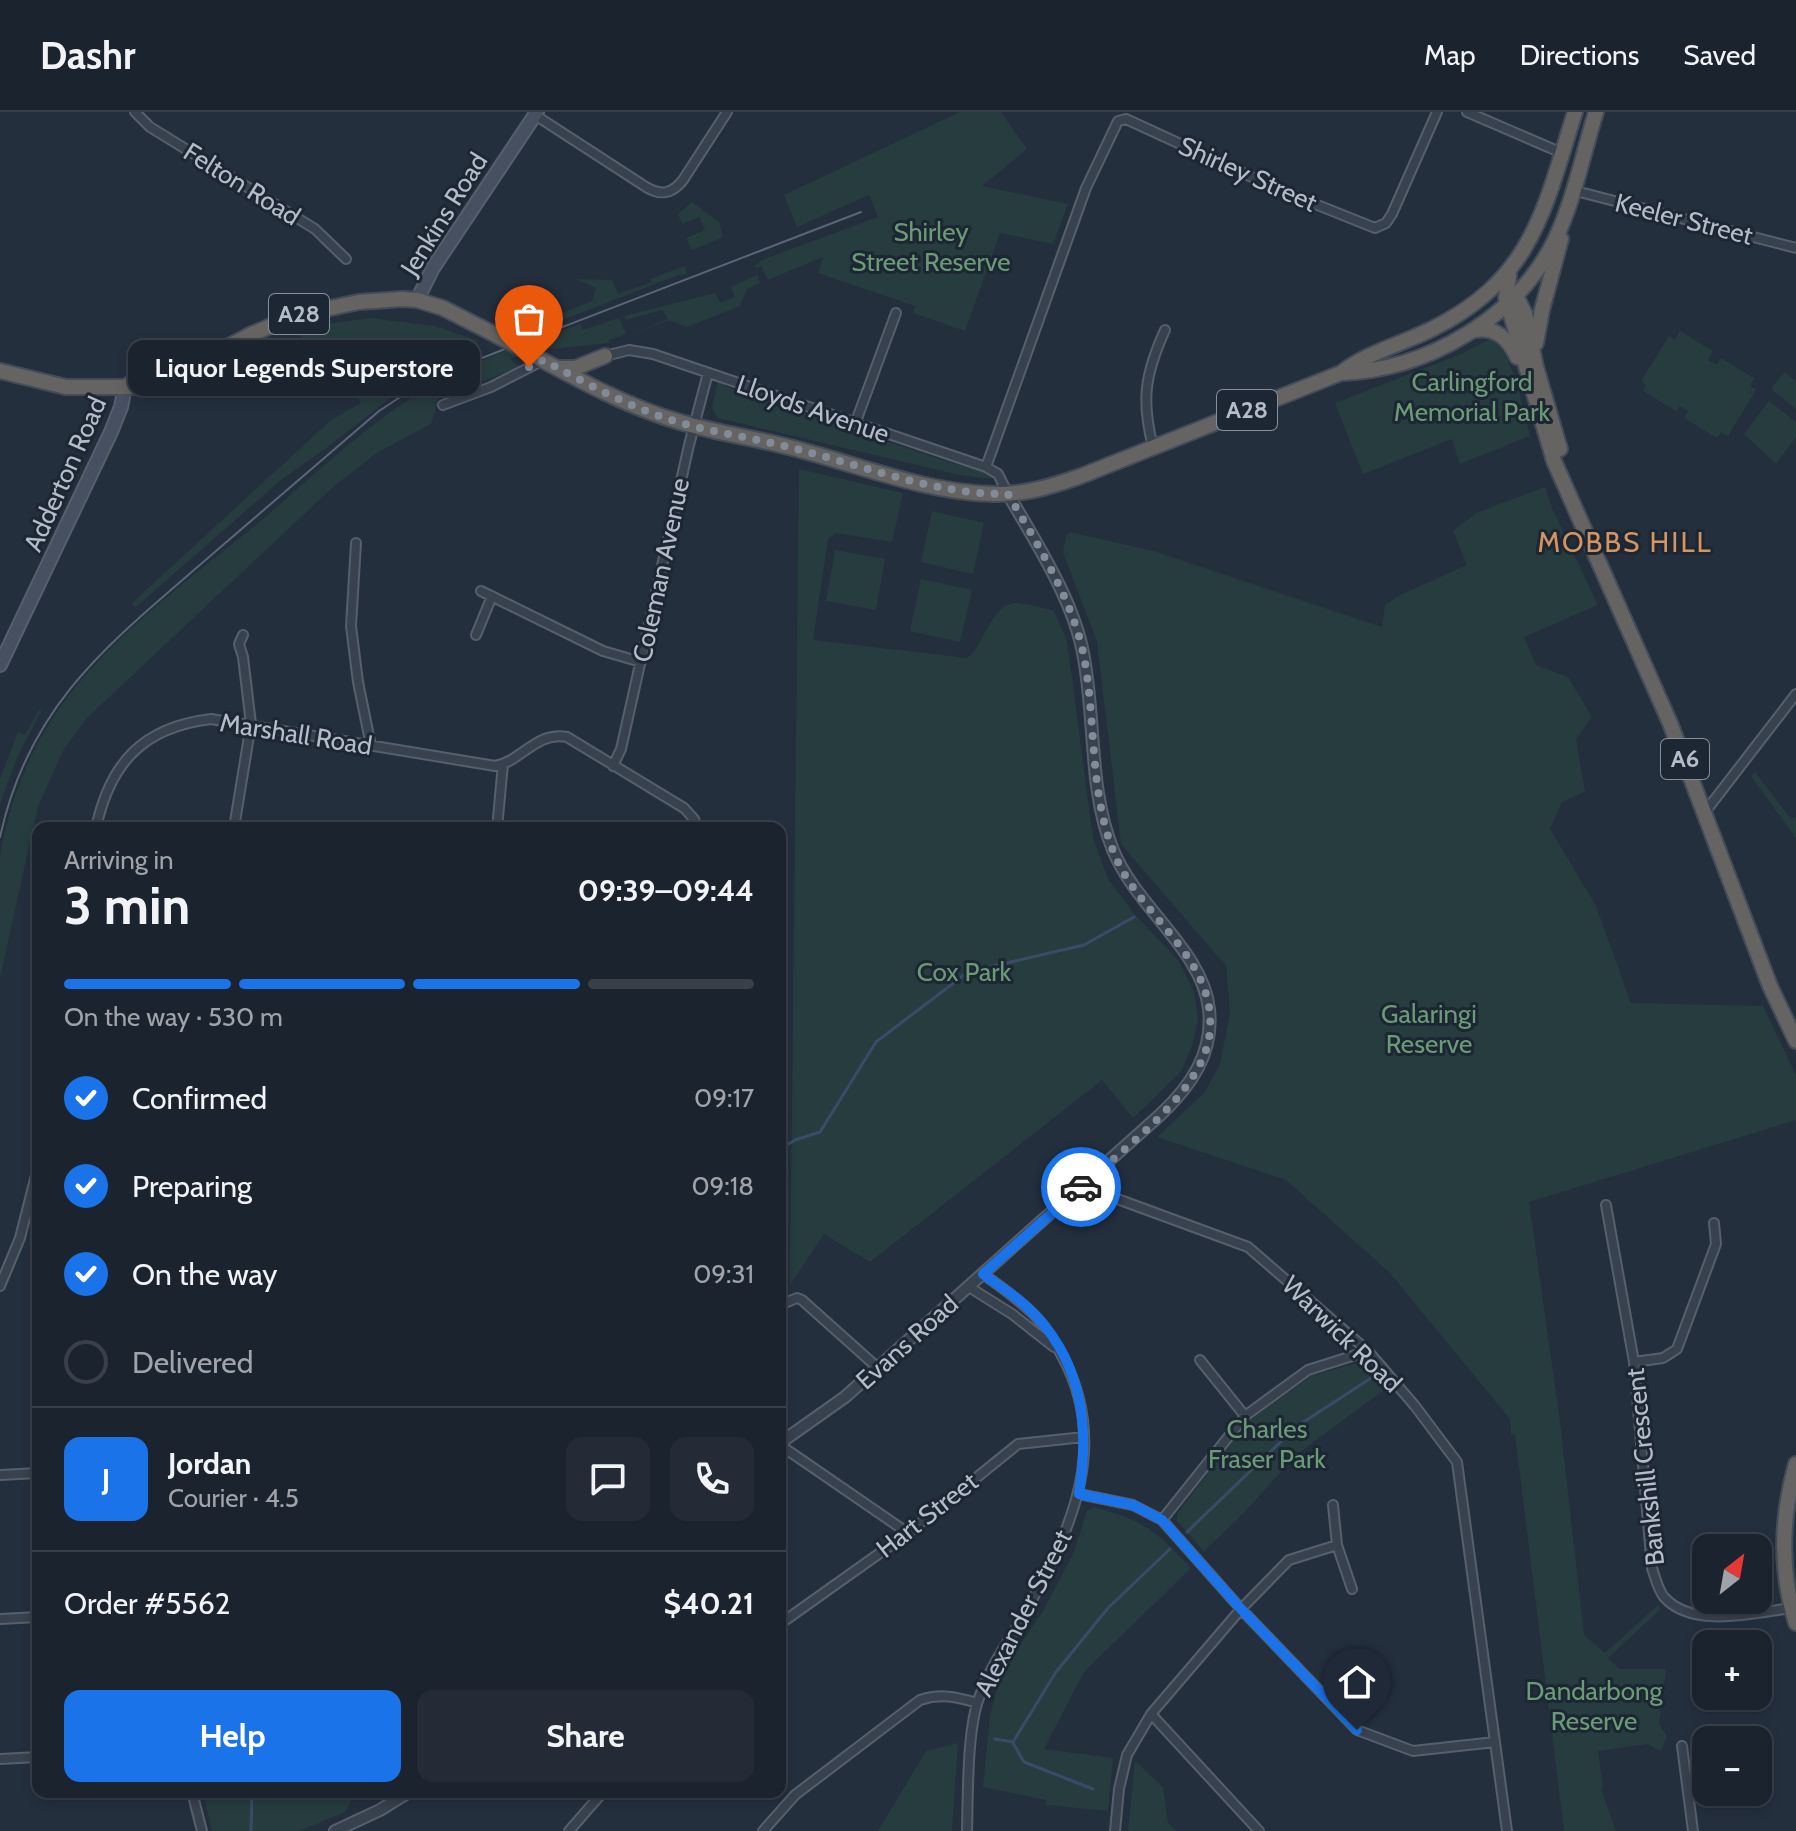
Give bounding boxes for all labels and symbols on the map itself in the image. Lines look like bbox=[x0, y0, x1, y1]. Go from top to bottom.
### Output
street label: Shirley Street bbox=[1174, 129, 1322, 219]
street label: Felton Road bbox=[178, 136, 306, 232]
street label: Jenkins Road bbox=[393, 147, 494, 282]
street label: Keeler Street bbox=[1612, 186, 1756, 252]
park label: Shirley Street Reserve bbox=[851, 216, 1011, 278]
pin bbox=[495, 285, 563, 367]
road number: A28 bbox=[269, 294, 329, 334]
callout: Liquor Legends Superstore bbox=[129, 339, 481, 395]
park label: Carlingford Memorial Park bbox=[1394, 366, 1550, 428]
street label: Lloyds Avenue bbox=[732, 368, 894, 450]
road number: A28 bbox=[1217, 390, 1277, 430]
street label: Adderton Road bbox=[17, 392, 113, 556]
street label: Coleman Avenue bbox=[626, 475, 696, 665]
district label: MOBBS HILL bbox=[1537, 525, 1713, 559]
street label: Marshall Road bbox=[218, 706, 374, 762]
road number: A6 bbox=[1661, 739, 1709, 779]
park label: Cox Park bbox=[917, 956, 1012, 988]
park label: Galaringi Reserve bbox=[1381, 998, 1477, 1060]
courier bbox=[1041, 1147, 1121, 1227]
street label: Warwick Road bbox=[1275, 1269, 1409, 1399]
street label: Evans Road bbox=[849, 1288, 965, 1396]
street label: Bankshill Crescent bbox=[1619, 1366, 1671, 1567]
park label: Charles Fraser Park bbox=[1208, 1413, 1326, 1475]
street label: Hart Street bbox=[870, 1465, 984, 1565]
street label: Alexander Street bbox=[967, 1524, 1079, 1702]
north arrow bbox=[1692, 1534, 1772, 1614]
pin bbox=[1323, 1648, 1391, 1730]
park label: Dandarbong Reserve bbox=[1525, 1675, 1664, 1737]

